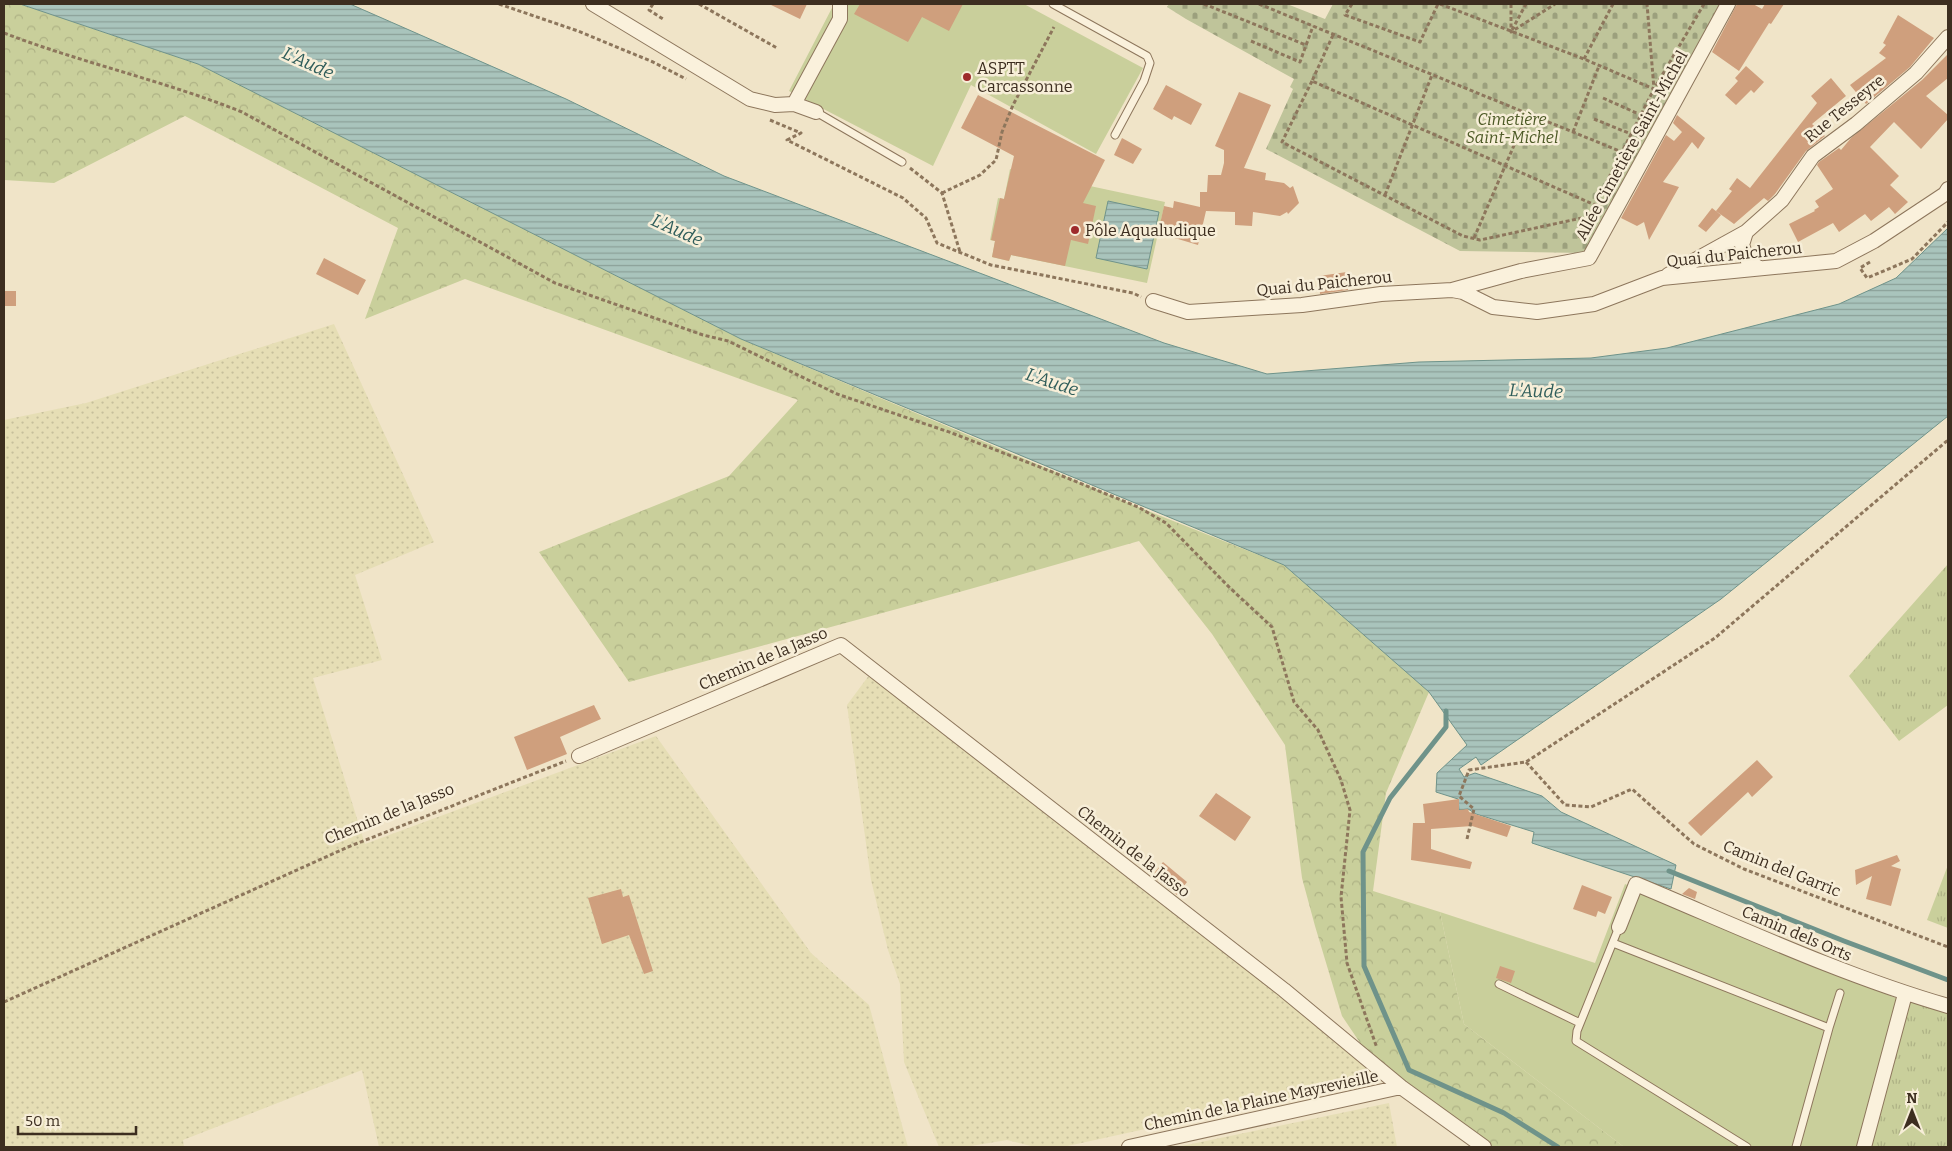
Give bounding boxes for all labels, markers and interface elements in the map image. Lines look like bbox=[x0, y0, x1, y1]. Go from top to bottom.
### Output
water label: L'Aude bbox=[279, 42, 337, 84]
street label: Allée Cimetière Saint-Michel bbox=[1571, 47, 1692, 243]
place label: ASPTT Carcassonne bbox=[977, 59, 1073, 96]
street label: Rue Tesseyre bbox=[1801, 70, 1888, 146]
marker: ASPTT Carcassonne bbox=[961, 71, 973, 83]
park label: Cimetière Saint-Michel bbox=[1466, 110, 1558, 147]
water label: L'Aude bbox=[648, 209, 706, 251]
place label: Pôle Aqualudique bbox=[1085, 221, 1216, 240]
marker: Pôle Aqualudique bbox=[1069, 224, 1081, 236]
street label: Quai du Paicherou bbox=[1665, 238, 1803, 271]
street label: Quai du Paicherou bbox=[1255, 267, 1393, 300]
water label: L'Aude bbox=[1023, 363, 1081, 401]
water label: L'Aude bbox=[1509, 379, 1563, 403]
street label: Chemin de la Jasso bbox=[696, 623, 830, 694]
street label: Chemin de la Jasso bbox=[322, 779, 457, 848]
street label: Chemin de la Jasso bbox=[1074, 801, 1194, 901]
street label: Camin del Garric bbox=[1720, 836, 1843, 901]
street label: Camin dels Orts bbox=[1739, 902, 1855, 965]
street label: Chemin de la Plaine Mayrevieille bbox=[1142, 1066, 1380, 1135]
north arrow bbox=[1887, 1086, 1937, 1136]
text: N bbox=[1907, 1090, 1918, 1107]
scale bar bbox=[18, 1104, 135, 1136]
text: 50 m bbox=[25, 1112, 61, 1130]

